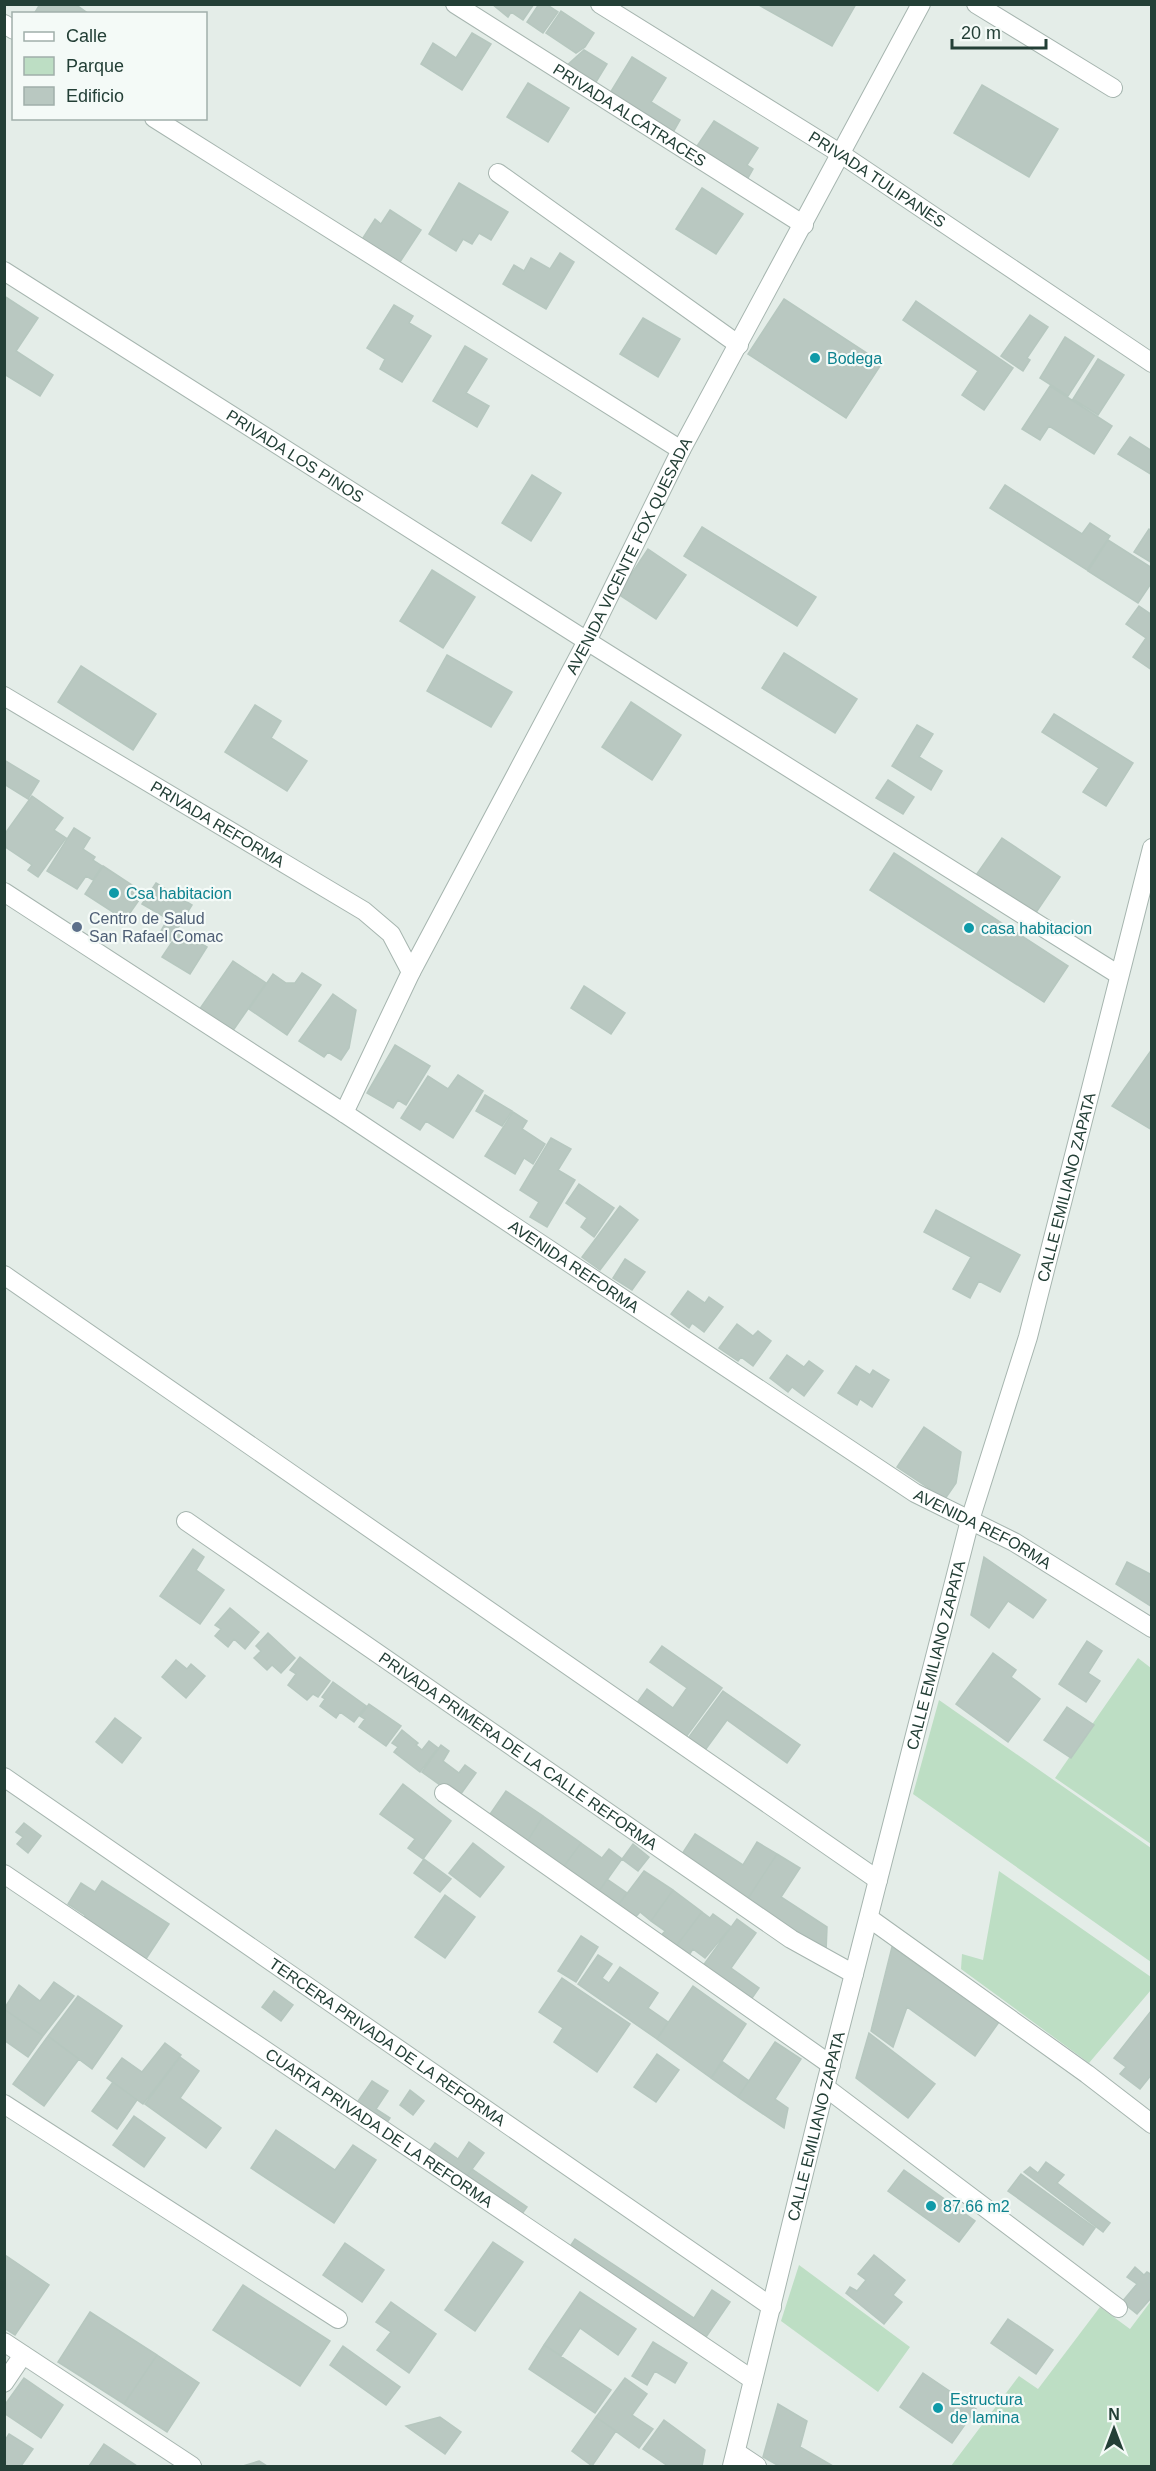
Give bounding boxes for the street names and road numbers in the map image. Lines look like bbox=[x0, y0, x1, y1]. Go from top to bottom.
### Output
street label: PRIVADA ALCATRACES bbox=[550, 61, 709, 170]
street label: PRIVADA TULIPANES bbox=[806, 128, 949, 231]
street label: PRIVADA LOS PINOS bbox=[223, 407, 367, 506]
street label: AVENIDA VICENTE FOX QUESADA bbox=[563, 434, 695, 677]
street label: PRIVADA REFORMA bbox=[148, 778, 288, 871]
street label: CALLE EMILIANO ZAPATA bbox=[1034, 1091, 1099, 1284]
street label: AVENIDA REFORMA bbox=[506, 1217, 642, 1316]
street label: AVENIDA REFORMA bbox=[911, 1486, 1055, 1572]
street label: CALLE EMILIANO ZAPATA bbox=[904, 1558, 968, 1752]
street label: PRIVADA PRIMERA DE LA CALLE REFORMA bbox=[376, 1649, 661, 1853]
street label: TERCERA PRIVADA DE LA REFORMA bbox=[266, 1955, 509, 2130]
street label: CALLE EMILIANO ZAPATA bbox=[784, 2029, 848, 2223]
street label: CUARTA PRIVADA DE LA REFORMA bbox=[262, 2045, 496, 2211]

